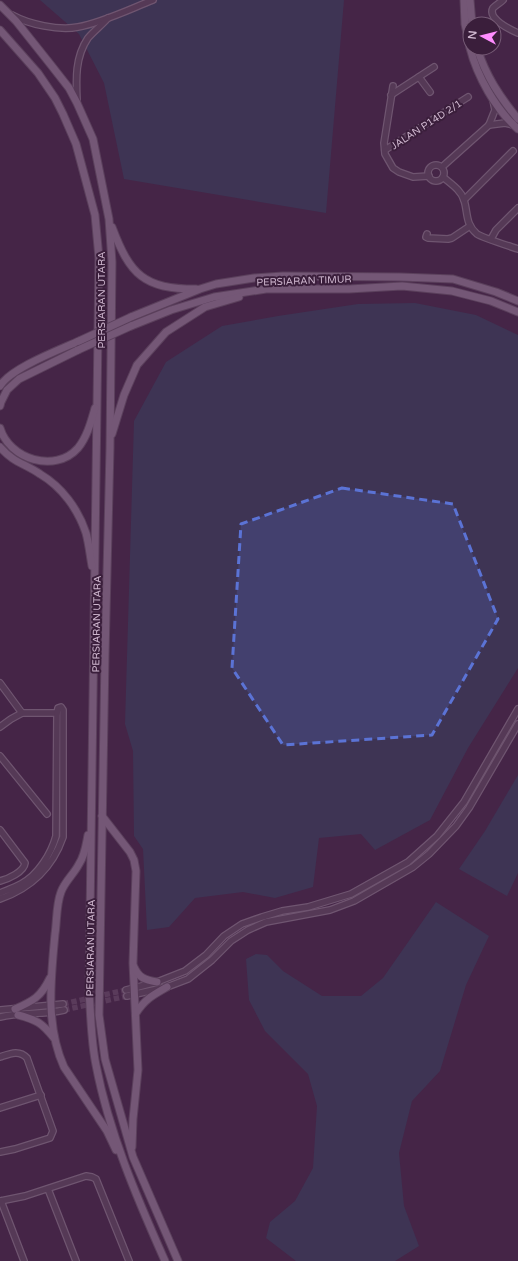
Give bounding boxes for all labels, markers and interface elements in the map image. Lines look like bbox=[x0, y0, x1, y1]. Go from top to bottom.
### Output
north arrow bbox=[462, 16, 502, 56]
text: N bbox=[466, 30, 480, 40]
street label: JALAN P14D 2/1 bbox=[389, 97, 464, 152]
street label: PERSIARAN UTARA bbox=[96, 252, 108, 349]
street label: PERSIARAN TIMUR bbox=[256, 273, 352, 289]
street label: PERSIARAN UTARA bbox=[90, 575, 104, 673]
street label: PERSIARAN UTARA bbox=[84, 899, 98, 997]

